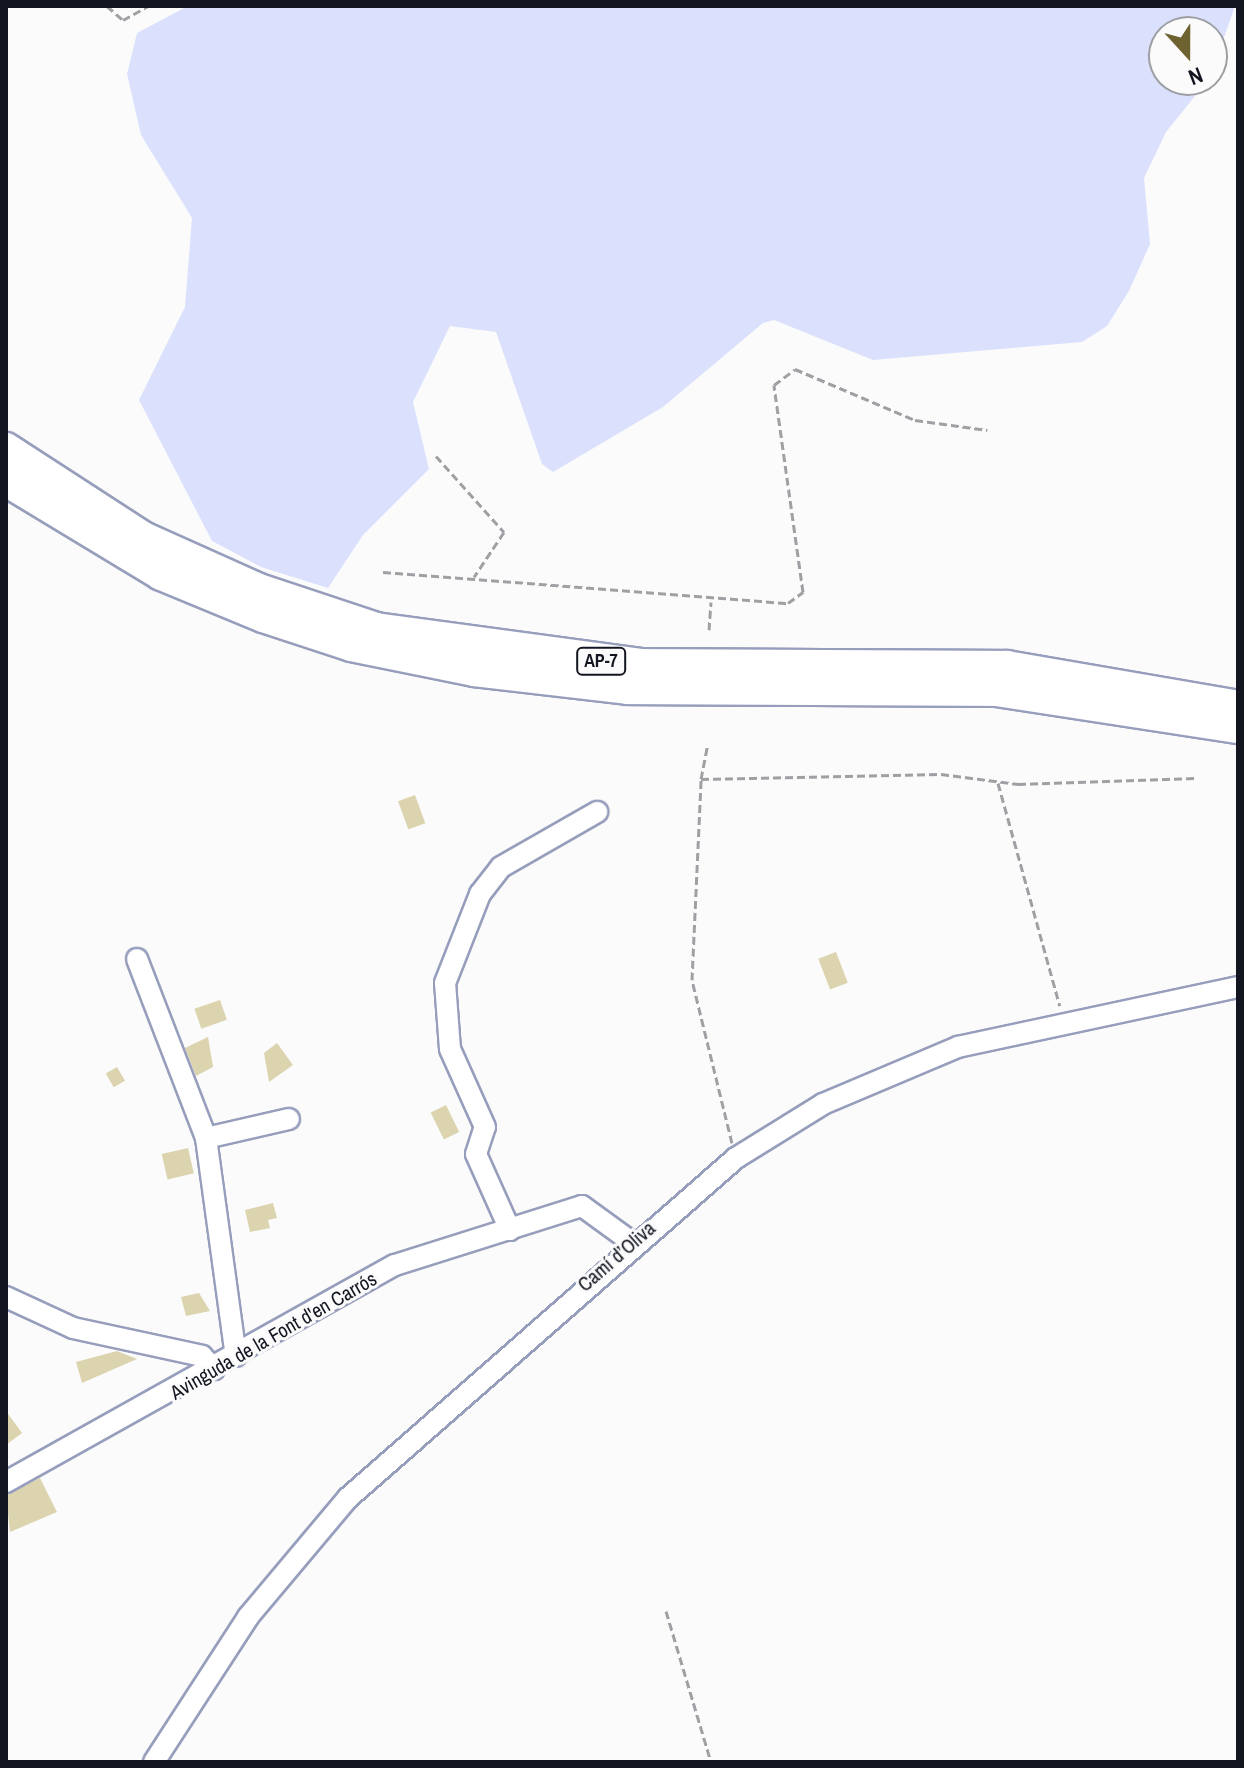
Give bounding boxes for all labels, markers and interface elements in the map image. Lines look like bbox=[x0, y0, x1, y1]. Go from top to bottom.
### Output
north arrow bbox=[1148, 16, 1228, 96]
text: N bbox=[1184, 60, 1207, 93]
road number: AP-7 bbox=[575, 647, 627, 675]
street label: Camí d’Oliva bbox=[572, 1216, 660, 1296]
street label: Avinguda de la Font d'en Carrós bbox=[165, 1266, 381, 1404]

